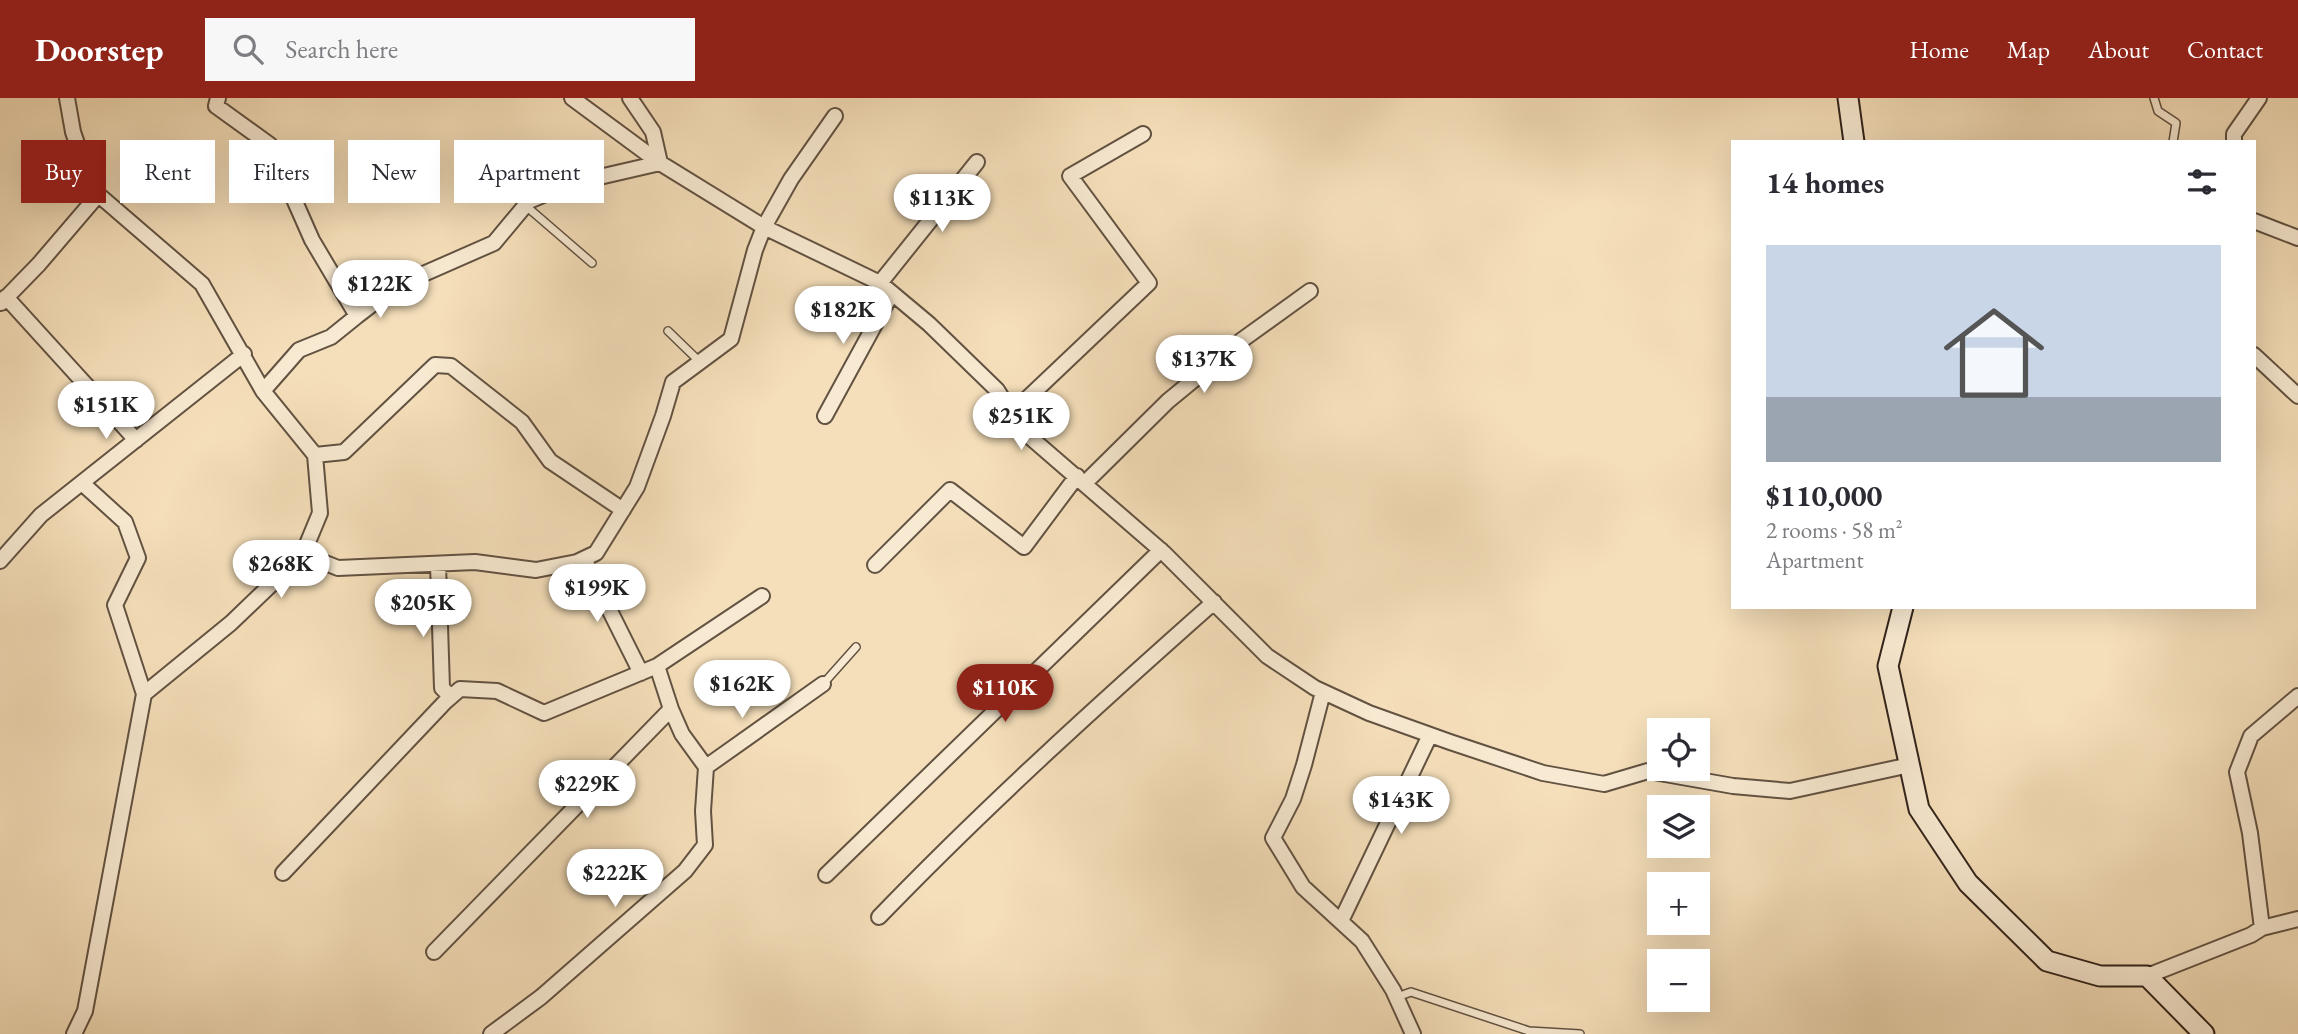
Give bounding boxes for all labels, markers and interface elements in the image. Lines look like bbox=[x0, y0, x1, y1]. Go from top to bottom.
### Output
search box bbox=[205, 18, 695, 81]
text: Doorstep bbox=[35, 28, 163, 71]
icon: search bbox=[229, 30, 267, 68]
text: Search here bbox=[285, 32, 398, 66]
text: Home bbox=[1909, 34, 1969, 65]
text: Map bbox=[2007, 34, 2050, 65]
text: About bbox=[2088, 34, 2149, 65]
text: Contact bbox=[2187, 34, 2263, 65]
chip: Buy bbox=[21, 140, 106, 203]
chip: Rent bbox=[120, 140, 215, 203]
chip: Filters bbox=[229, 140, 334, 203]
chip: New bbox=[348, 140, 440, 203]
chip: Apartment bbox=[454, 140, 604, 203]
text: 14 homes bbox=[1766, 163, 1884, 202]
icon: filters bbox=[2183, 163, 2221, 201]
pin: $113K bbox=[893, 174, 991, 234]
text: $113K bbox=[910, 182, 974, 212]
pin: $122K bbox=[331, 260, 429, 320]
text: $122K bbox=[348, 268, 412, 298]
pin: $182K bbox=[794, 286, 892, 346]
icon: home bbox=[1931, 290, 2057, 416]
text: $182K bbox=[811, 294, 875, 324]
pin: $137K bbox=[1155, 336, 1253, 395]
text: $137K bbox=[1172, 343, 1236, 373]
pin: $151K bbox=[57, 382, 155, 441]
text: $151K bbox=[74, 389, 138, 419]
pin: $251K bbox=[972, 392, 1070, 452]
text: $251K bbox=[989, 400, 1053, 430]
text: $110,000 bbox=[1766, 476, 1882, 515]
text: 2 rooms · 58 m² bbox=[1766, 515, 1903, 545]
pin: $268K bbox=[232, 540, 330, 600]
text: Apartment bbox=[1766, 545, 1864, 575]
text: $268K bbox=[249, 548, 313, 578]
pin: $199K bbox=[548, 564, 646, 624]
text: $199K bbox=[565, 572, 629, 602]
pin: $205K bbox=[374, 580, 472, 639]
text: $205K bbox=[391, 587, 455, 617]
pin: $162K bbox=[693, 660, 791, 720]
pin: $110K bbox=[956, 664, 1054, 724]
text: $162K bbox=[710, 668, 774, 698]
text: $110K bbox=[973, 672, 1037, 702]
map controls bbox=[1647, 718, 1710, 1012]
button: locate bbox=[1647, 718, 1710, 781]
pin: $229K bbox=[538, 760, 636, 820]
text: $229K bbox=[555, 768, 619, 798]
pin: $143K bbox=[1352, 776, 1450, 836]
text: $143K bbox=[1369, 784, 1433, 814]
button: layers bbox=[1647, 795, 1710, 858]
pin: $222K bbox=[566, 850, 664, 909]
text: $222K bbox=[583, 857, 647, 887]
button: + bbox=[1647, 872, 1710, 935]
button: − bbox=[1647, 949, 1710, 1012]

